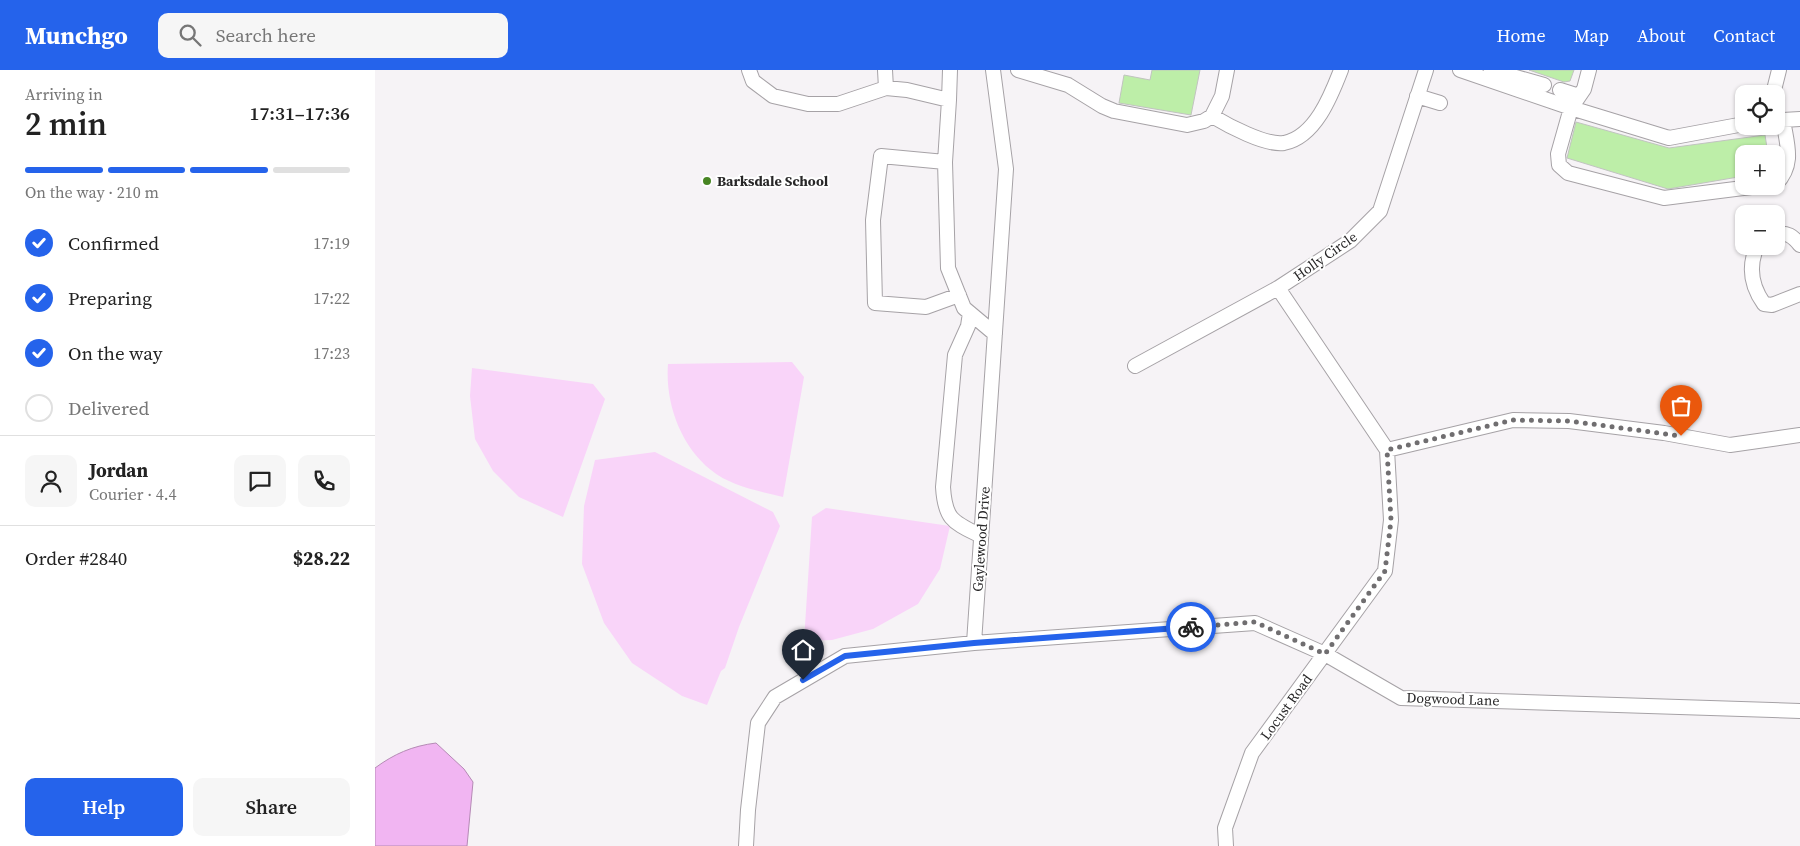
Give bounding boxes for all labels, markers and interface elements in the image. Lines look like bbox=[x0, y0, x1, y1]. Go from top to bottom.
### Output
search box bbox=[158, 13, 508, 58]
text: Munchgo bbox=[25, 19, 128, 52]
icon: search bbox=[176, 21, 204, 49]
text: Search here bbox=[216, 22, 316, 48]
text: Home bbox=[1497, 23, 1546, 48]
text: Map bbox=[1574, 23, 1609, 48]
text: About bbox=[1637, 23, 1685, 48]
text: Contact bbox=[1713, 23, 1775, 48]
text: Arriving in bbox=[25, 83, 103, 105]
map controls bbox=[1735, 85, 1785, 255]
button: locate bbox=[1735, 85, 1785, 135]
text: 17:31–17:36 bbox=[250, 100, 350, 126]
text: 2 min bbox=[25, 102, 107, 146]
button: + bbox=[1735, 145, 1785, 195]
place label: Barksdale School bbox=[717, 171, 829, 191]
marker: Barksdale School bbox=[701, 175, 713, 187]
text: On the way · 210 m bbox=[25, 181, 159, 203]
button: − bbox=[1735, 205, 1785, 255]
street label: Holly Circle bbox=[1289, 227, 1361, 285]
icon: check bbox=[25, 229, 53, 257]
text: Confirmed bbox=[68, 230, 159, 256]
text: 17:19 bbox=[313, 232, 350, 254]
icon: check bbox=[25, 284, 53, 312]
text: Preparing bbox=[68, 285, 152, 311]
text: 17:22 bbox=[313, 287, 350, 309]
icon: check bbox=[25, 339, 53, 367]
text: On the way bbox=[68, 340, 163, 366]
text: 17:23 bbox=[313, 342, 350, 364]
pin bbox=[1660, 385, 1702, 436]
icon: bag bbox=[1667, 392, 1695, 420]
text: Delivered bbox=[68, 395, 149, 421]
button: person bbox=[25, 455, 77, 507]
button: chat bbox=[234, 455, 286, 507]
button: phone bbox=[298, 455, 350, 507]
text: Jordan bbox=[89, 457, 148, 483]
text: Courier · 4.4 bbox=[89, 483, 177, 505]
street label: Gaylewood Drive bbox=[967, 486, 995, 592]
text: Order #2840 bbox=[25, 545, 127, 571]
text: $28.22 bbox=[293, 545, 350, 571]
courier bbox=[1166, 602, 1216, 652]
icon: bike bbox=[1177, 613, 1205, 641]
pin bbox=[782, 629, 824, 680]
icon: home bbox=[789, 636, 817, 664]
street label: Locust Road bbox=[1255, 670, 1317, 744]
street label: Dogwood Lane bbox=[1406, 687, 1500, 711]
button: Help bbox=[25, 778, 183, 836]
button: Share bbox=[193, 778, 350, 836]

